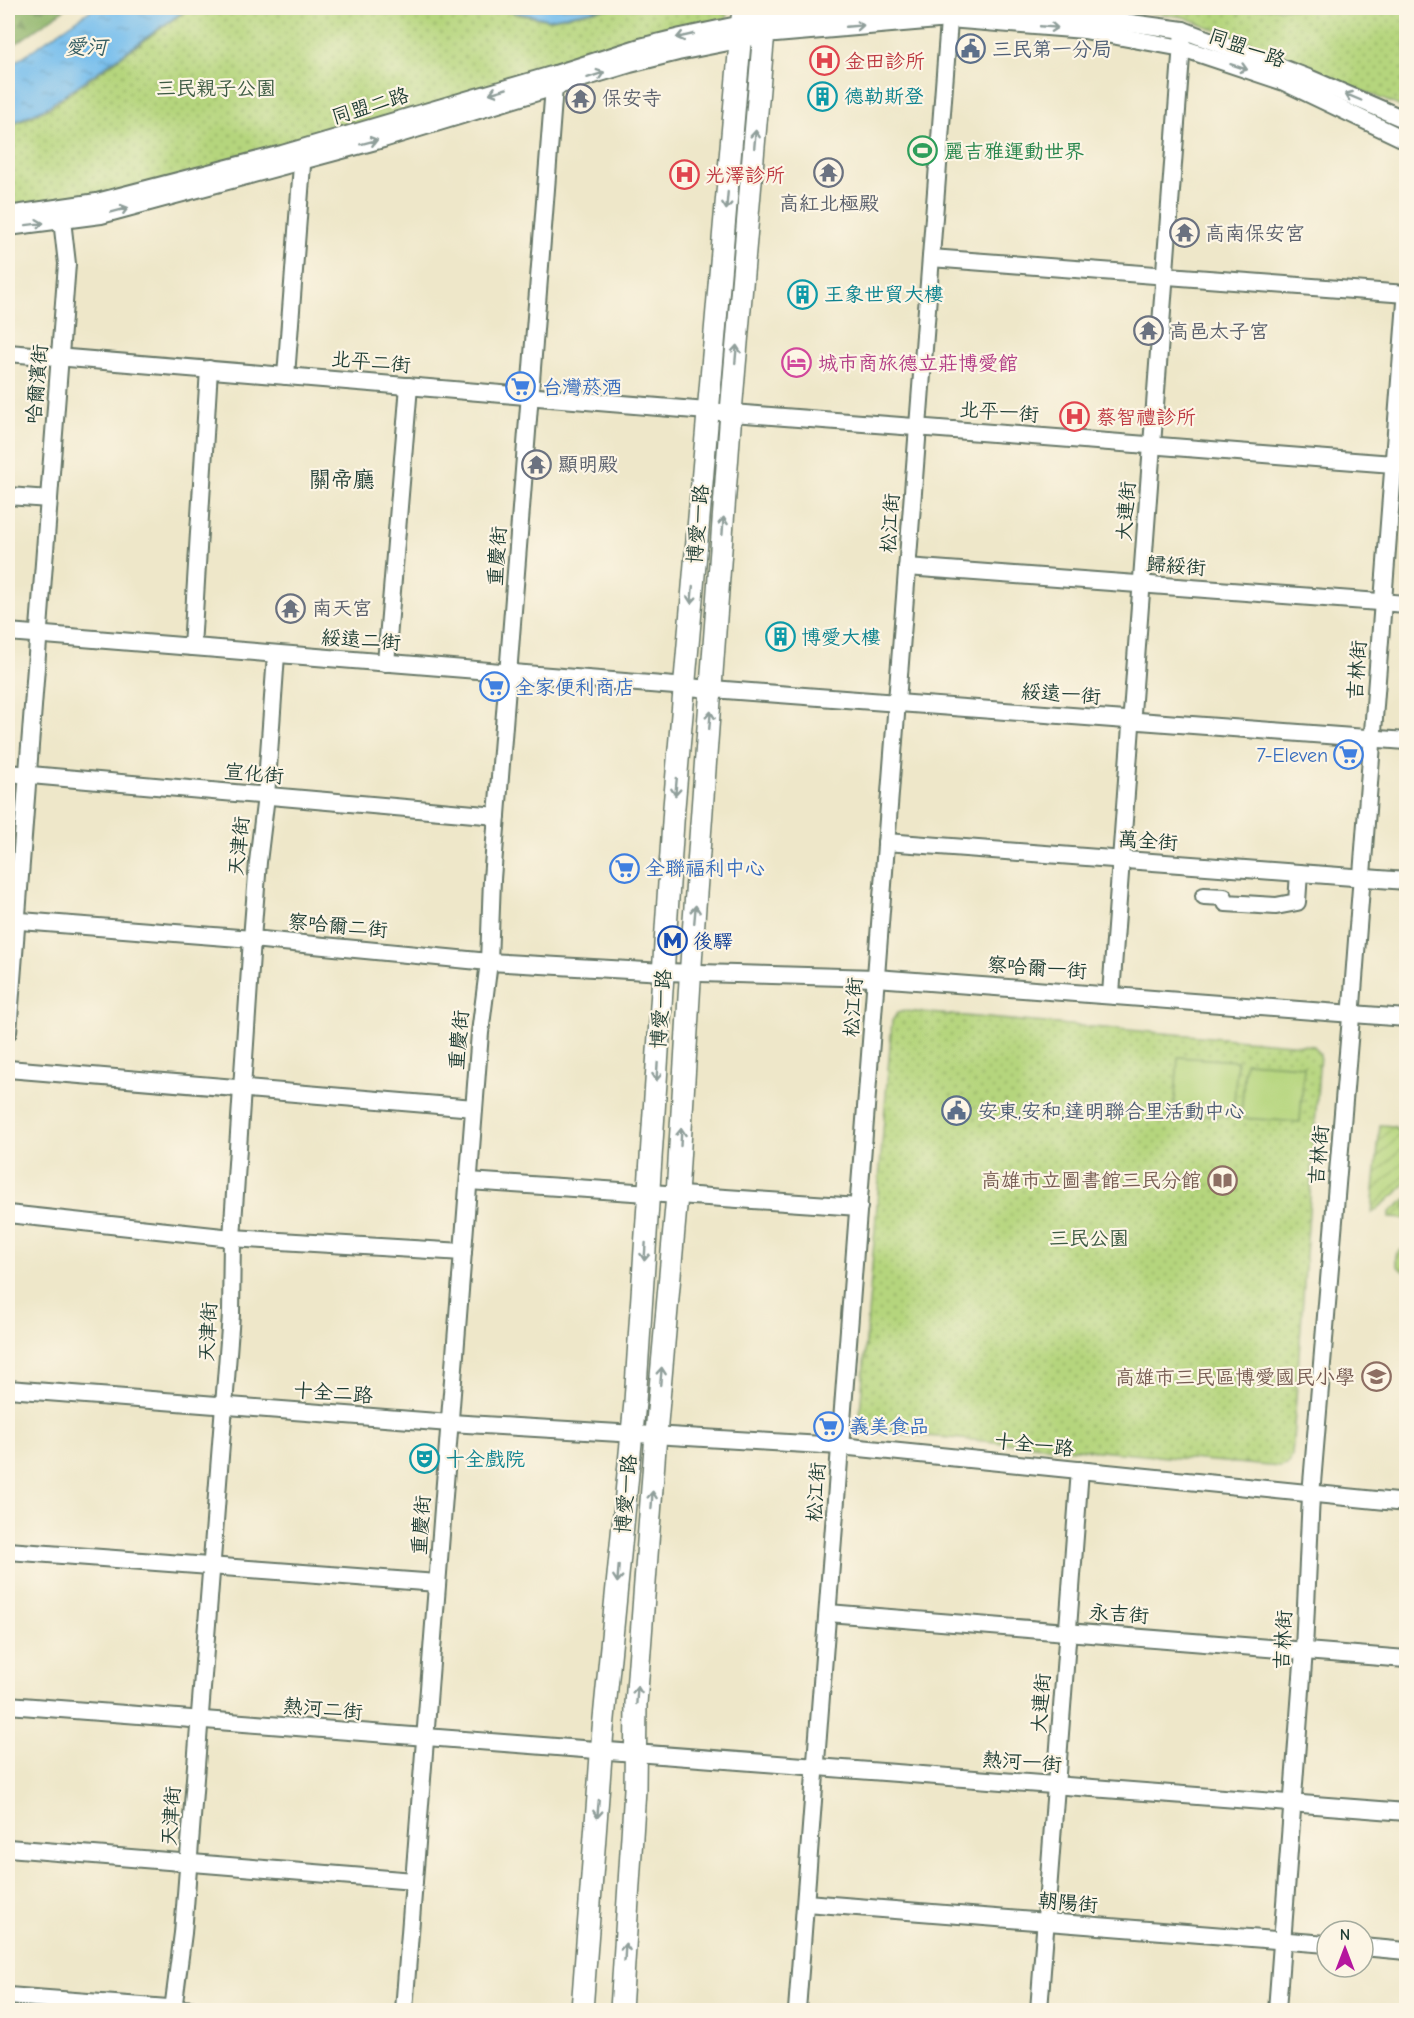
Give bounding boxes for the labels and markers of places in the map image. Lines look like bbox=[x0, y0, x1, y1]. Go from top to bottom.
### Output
public building icon: 三民第一分局 bbox=[955, 33, 987, 65]
place label: 三民第一分局 bbox=[992, 38, 1112, 61]
hospital icon: 金田診所 bbox=[808, 45, 840, 77]
place label: 金田診所 bbox=[845, 50, 925, 73]
building icon: 德勒斯登 bbox=[807, 80, 839, 112]
temple icon: 保安寺 bbox=[565, 82, 597, 114]
place label: 德勒斯登 bbox=[844, 85, 924, 108]
place label: 保安寺 bbox=[602, 87, 662, 110]
sports icon: 麗吉雅運動世界 bbox=[907, 135, 939, 167]
place label: 麗吉雅運動世界 bbox=[944, 140, 1084, 163]
temple icon: 高紅北極殿 bbox=[813, 156, 845, 188]
hospital icon: 光澤診所 bbox=[668, 159, 700, 191]
place label: 光澤診所 bbox=[705, 164, 785, 187]
place label: 高紅北極殿 bbox=[779, 192, 879, 215]
temple icon: 高南保安宮 bbox=[1168, 217, 1200, 249]
place label: 高南保安宮 bbox=[1205, 222, 1305, 245]
building icon: 王象世貿大樓 bbox=[787, 278, 819, 310]
place label: 王象世貿大樓 bbox=[824, 283, 944, 306]
temple icon: 高邑太子宮 bbox=[1132, 315, 1164, 347]
place label: 高邑太子宮 bbox=[1169, 320, 1269, 343]
hotel icon: 城市商旅德立莊博愛館 bbox=[781, 347, 813, 379]
place label: 城市商旅德立莊博愛館 bbox=[818, 352, 1018, 375]
supermarket icon: 台灣菸酒 bbox=[505, 371, 537, 403]
place label: 台灣菸酒 bbox=[542, 376, 622, 399]
hospital icon: 蔡智禮診所 bbox=[1059, 401, 1091, 433]
place label: 蔡智禮診所 bbox=[1096, 406, 1196, 429]
temple icon: 顯明殿 bbox=[521, 448, 553, 480]
place label: 顯明殿 bbox=[558, 453, 618, 476]
temple icon: 南天宮 bbox=[275, 592, 307, 624]
place label: 南天宮 bbox=[312, 597, 372, 620]
building icon: 博愛大樓 bbox=[764, 621, 796, 653]
place label: 博愛大樓 bbox=[801, 626, 881, 649]
supermarket icon: 全家便利商店 bbox=[478, 671, 510, 703]
place label: 全家便利商店 bbox=[515, 676, 635, 699]
supermarket icon: 7-Eleven bbox=[1333, 739, 1365, 771]
place label: 7-Eleven bbox=[1257, 744, 1328, 767]
supermarket icon: 全聯福利中心 bbox=[608, 852, 640, 884]
place label: 全聯福利中心 bbox=[645, 857, 765, 880]
metro station icon: 後驛 bbox=[656, 925, 688, 957]
place label: 後驛 bbox=[693, 930, 733, 953]
public building icon: 安東,安和,達明聯合里活動中心 bbox=[941, 1095, 973, 1127]
place label: 安東,安和,達明聯合里活動中心 bbox=[978, 1100, 1245, 1123]
library icon: 高雄市立圖書館三民分館 bbox=[1206, 1164, 1238, 1196]
place label: 高雄市立圖書館三民分館 bbox=[981, 1169, 1201, 1192]
school or university icon: 高雄市三民區博愛國民小學 bbox=[1360, 1361, 1392, 1393]
place label: 高雄市三民區博愛國民小學 bbox=[1115, 1366, 1355, 1389]
supermarket icon: 義美食品 bbox=[812, 1410, 844, 1442]
place label: 義美食品 bbox=[849, 1415, 929, 1438]
theatre icon: 十全戲院 bbox=[408, 1443, 440, 1475]
place label: 十全戲院 bbox=[445, 1448, 525, 1471]

